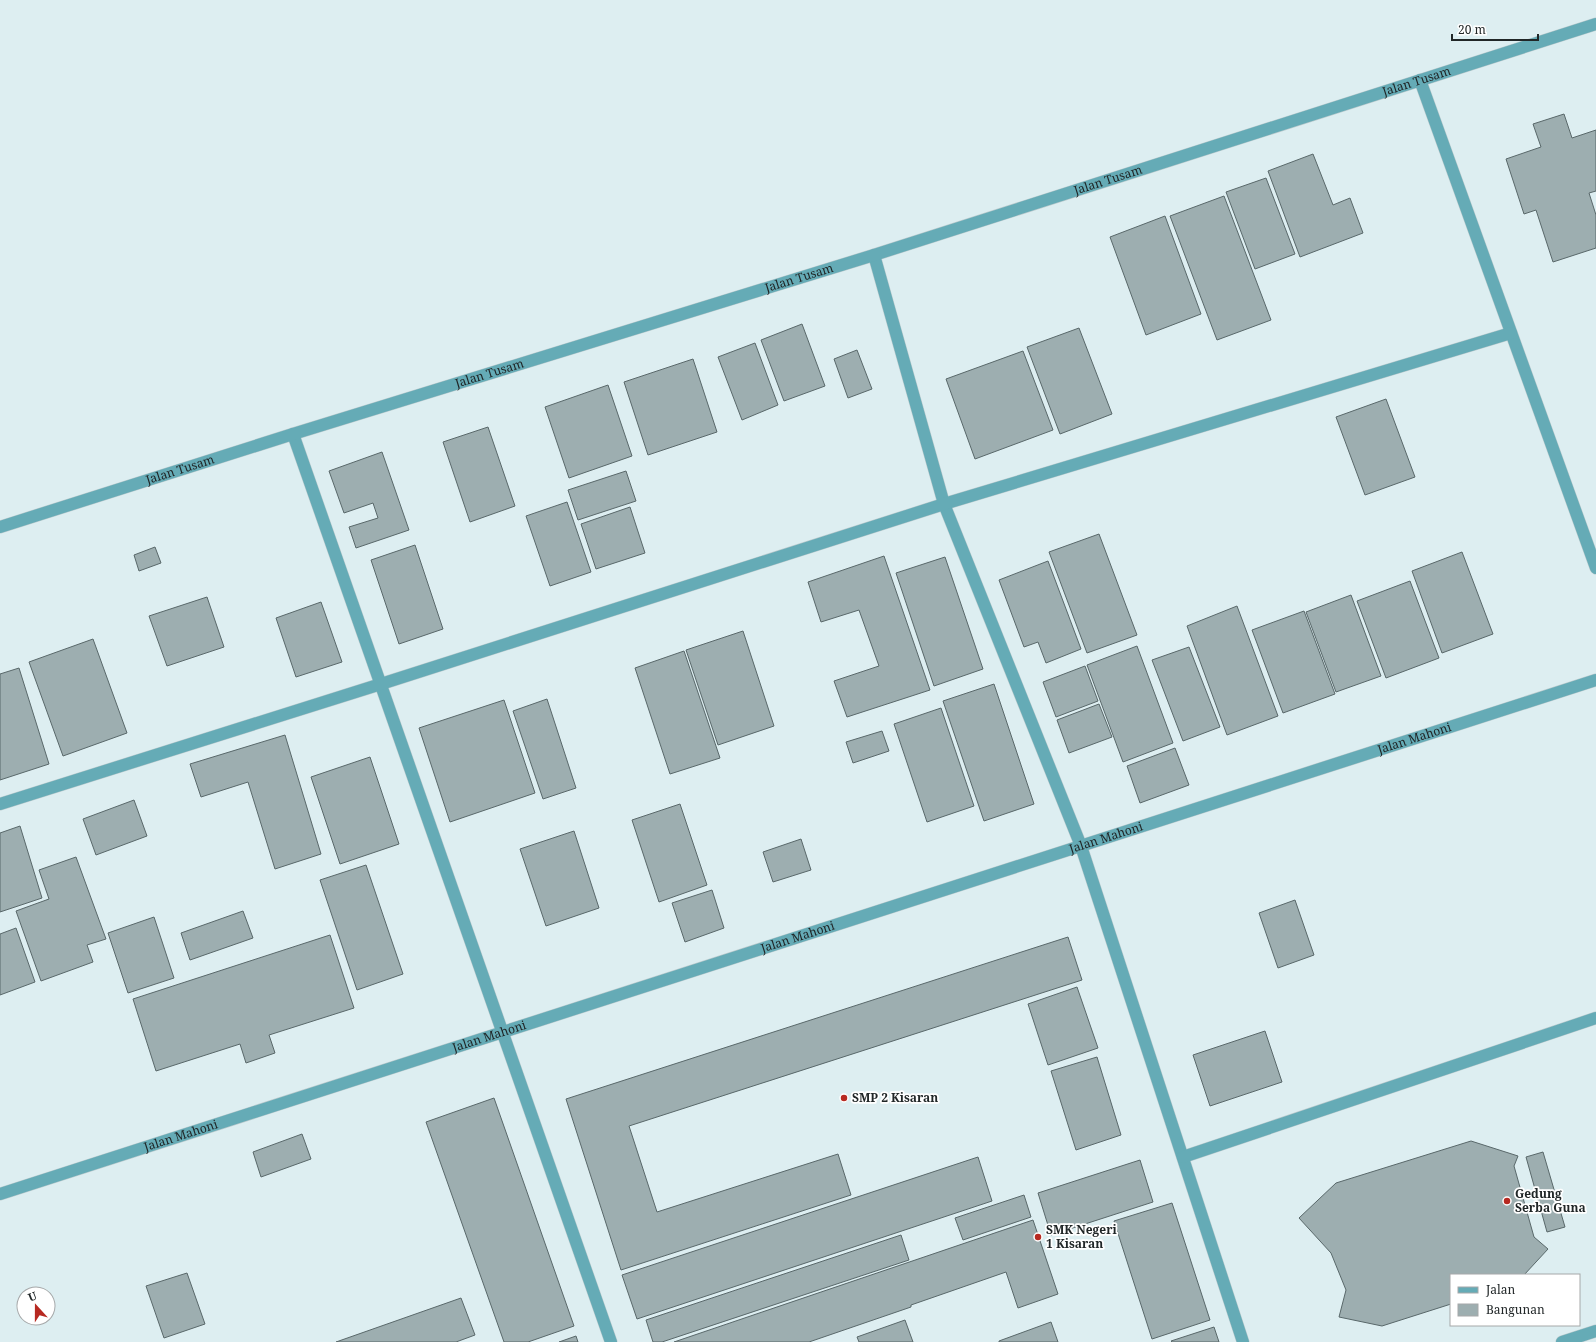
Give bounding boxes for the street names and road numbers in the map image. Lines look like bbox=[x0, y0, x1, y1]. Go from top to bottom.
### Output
street label: Jalan Tusam bbox=[1379, 62, 1453, 100]
street label: Jalan Tusam bbox=[1070, 161, 1144, 199]
street label: Jalan Tusam bbox=[762, 259, 835, 296]
street label: Jalan Tusam bbox=[452, 354, 526, 392]
street label: Jalan Tusam bbox=[143, 451, 216, 488]
street label: Jalan Mahoni bbox=[1374, 718, 1454, 758]
street label: Jalan Mahoni bbox=[1066, 817, 1145, 857]
street label: Jalan Mahoni bbox=[757, 917, 837, 957]
street label: Jalan Mahoni bbox=[449, 1016, 528, 1056]
street label: Jalan Mahoni bbox=[141, 1115, 220, 1155]

